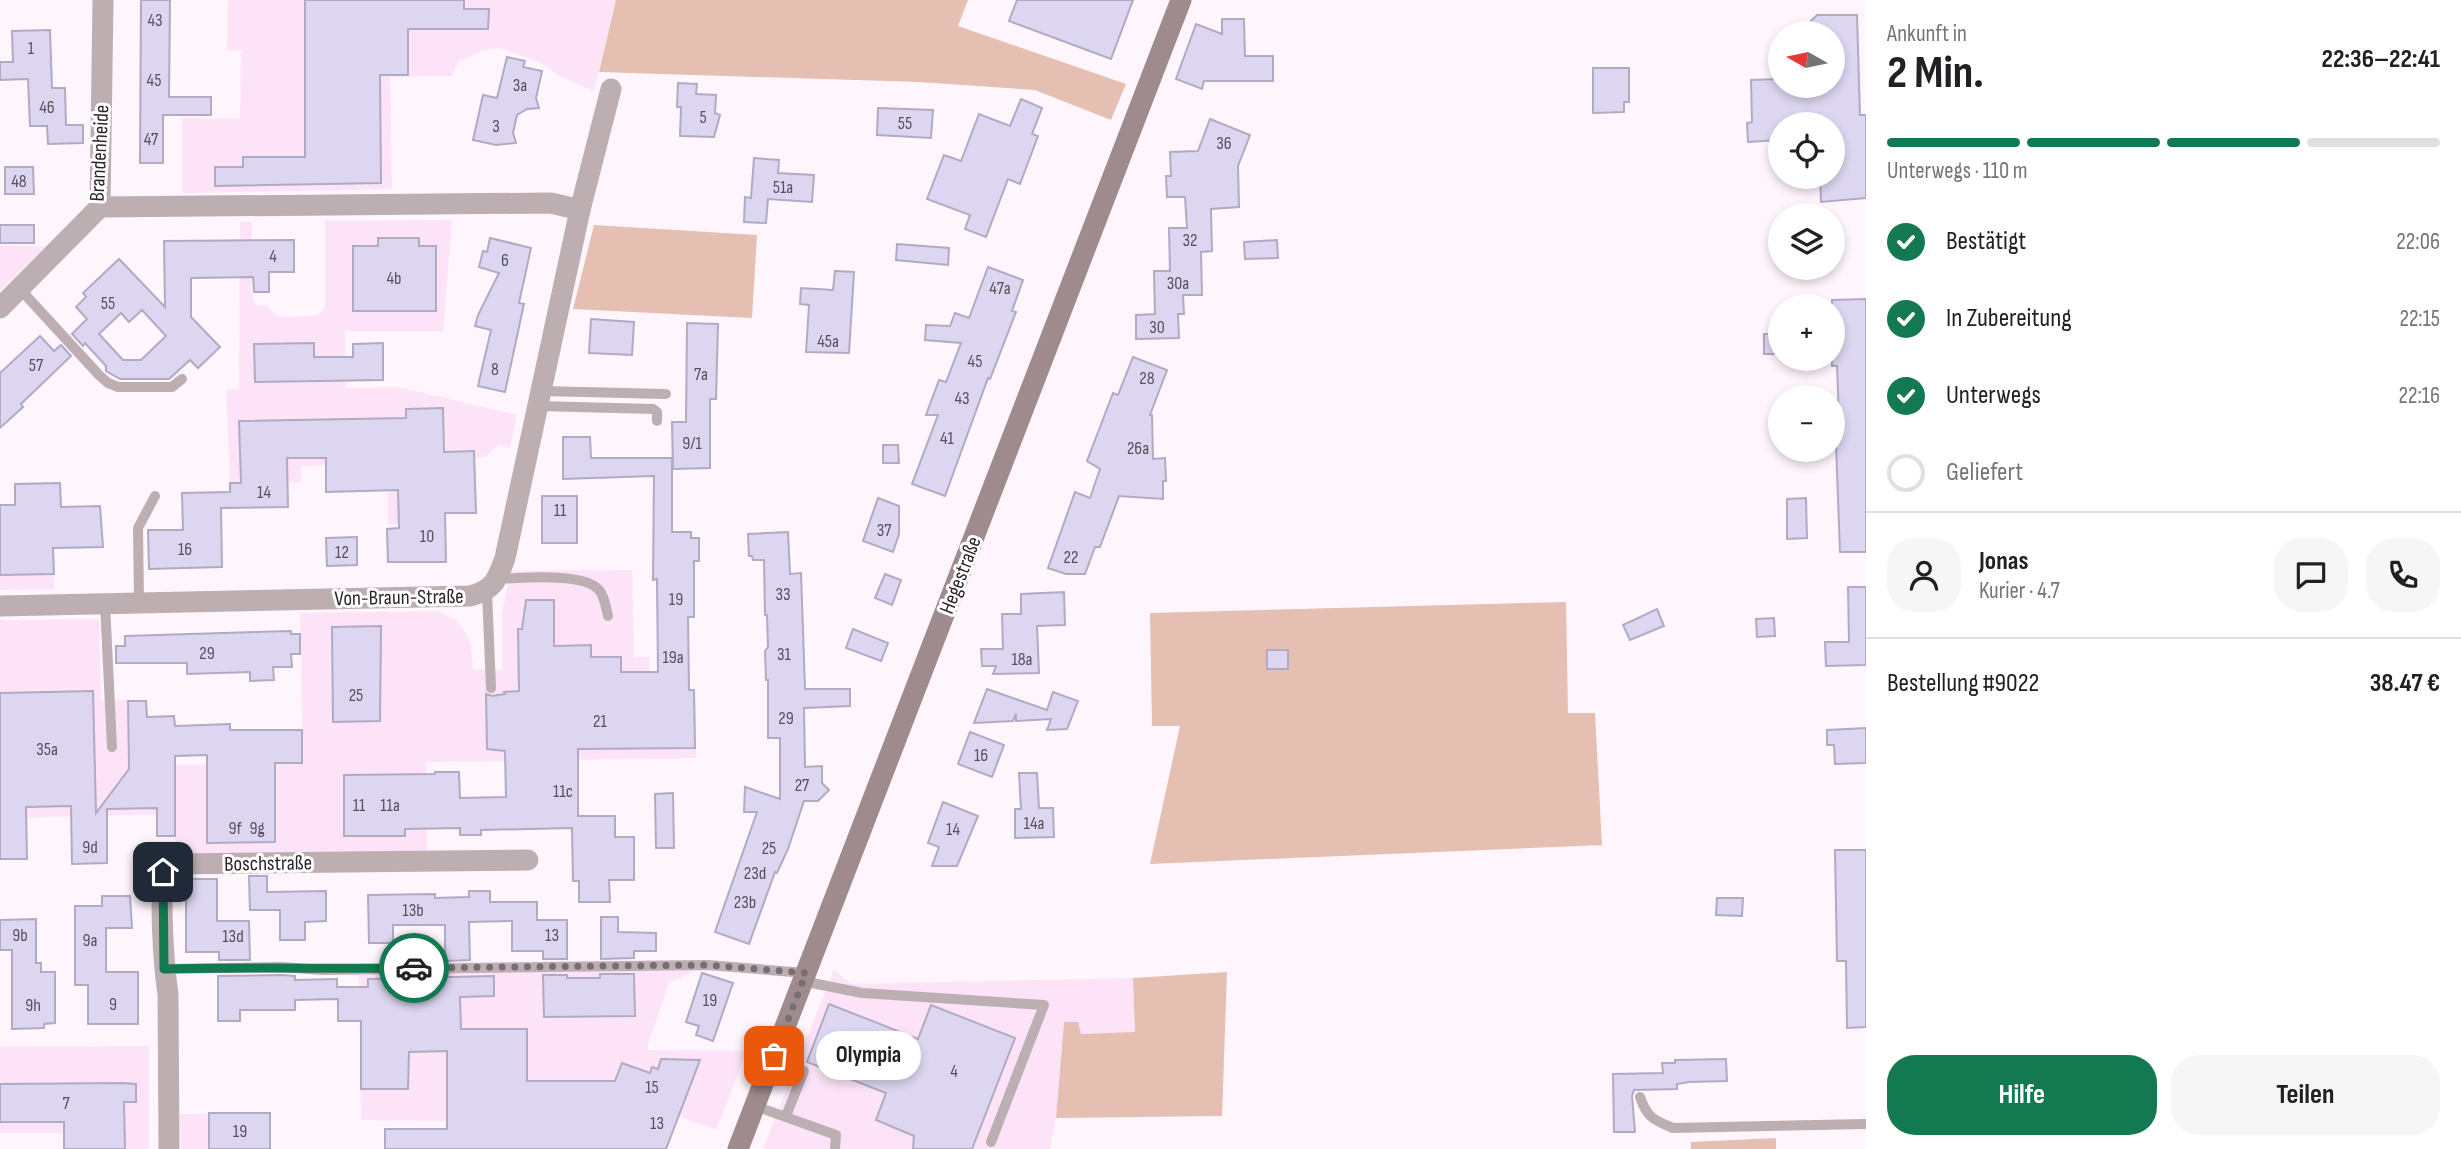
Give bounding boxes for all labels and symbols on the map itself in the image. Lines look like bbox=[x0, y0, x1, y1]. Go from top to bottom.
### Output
house number: 43 bbox=[147, 10, 163, 31]
north arrow bbox=[1768, 21, 1844, 98]
house number: 1 bbox=[28, 38, 35, 59]
house number: 45 bbox=[147, 70, 161, 91]
house number: 3a bbox=[513, 75, 527, 96]
house number: 46 bbox=[39, 97, 55, 118]
street label: Brandenheide bbox=[84, 104, 115, 202]
house number: 5 bbox=[699, 107, 707, 128]
house number: 55 bbox=[898, 113, 912, 134]
house number: 3 bbox=[492, 116, 500, 137]
house number: 47 bbox=[144, 129, 159, 150]
house number: 36 bbox=[1216, 133, 1232, 154]
house number: 48 bbox=[11, 171, 27, 192]
house number: 51a bbox=[773, 177, 793, 198]
house number: 32 bbox=[1183, 230, 1197, 251]
house number: 4 bbox=[269, 246, 277, 267]
house number: 6 bbox=[501, 250, 509, 271]
house number: 4b bbox=[387, 268, 402, 289]
house number: 30a bbox=[1167, 273, 1189, 294]
house number: 47a bbox=[989, 278, 1011, 299]
house number: 55 bbox=[101, 293, 115, 314]
house number: 30 bbox=[1149, 317, 1165, 338]
house number: 45a bbox=[817, 331, 839, 352]
house number: 45 bbox=[968, 351, 982, 372]
house number: 57 bbox=[29, 355, 44, 376]
house number: 8 bbox=[491, 359, 499, 380]
house number: 7a bbox=[694, 364, 708, 385]
house number: 28 bbox=[1139, 368, 1155, 389]
house number: 43 bbox=[954, 388, 970, 409]
house number: 41 bbox=[940, 428, 955, 449]
house number: 9/1 bbox=[682, 433, 702, 454]
house number: 26a bbox=[1127, 438, 1149, 459]
house number: 14 bbox=[257, 482, 271, 503]
house number: 11 bbox=[554, 500, 567, 521]
house number: 37 bbox=[877, 520, 892, 541]
house number: 10 bbox=[420, 526, 434, 547]
street label: Hegestraße bbox=[934, 533, 987, 617]
house number: 16 bbox=[178, 539, 192, 560]
house number: 12 bbox=[335, 542, 349, 563]
house number: 22 bbox=[1064, 547, 1078, 568]
street label: Von-Braun-Straße bbox=[334, 584, 464, 611]
house number: 33 bbox=[775, 584, 791, 605]
house number: 19 bbox=[669, 589, 683, 610]
house number: 29 bbox=[199, 643, 215, 664]
house number: 31 bbox=[777, 644, 792, 665]
house number: 19a bbox=[662, 647, 684, 668]
house number: 18a bbox=[1011, 649, 1033, 670]
house number: 25 bbox=[349, 685, 363, 706]
house number: 29 bbox=[778, 708, 794, 729]
house number: 21 bbox=[593, 711, 608, 732]
house number: 35a bbox=[36, 739, 58, 760]
house number: 16 bbox=[974, 745, 988, 766]
house number: 27 bbox=[795, 775, 810, 796]
house number: 11c bbox=[553, 781, 573, 802]
house number: 11 bbox=[353, 795, 366, 816]
house number: 11a bbox=[380, 795, 400, 816]
house number: 14a bbox=[1024, 813, 1044, 834]
house number: 9f bbox=[228, 818, 242, 839]
house number: 9g bbox=[249, 818, 265, 839]
house number: 14 bbox=[946, 819, 960, 840]
house number: 9d bbox=[82, 837, 98, 858]
house number: 25 bbox=[762, 838, 776, 859]
pin bbox=[133, 842, 193, 902]
street label: Boschstraße bbox=[224, 850, 312, 877]
house number: 23d bbox=[744, 863, 766, 884]
house number: 23b bbox=[734, 892, 756, 913]
house number: 13b bbox=[402, 900, 424, 921]
house number: 9b bbox=[12, 925, 28, 946]
house number: 13 bbox=[545, 925, 559, 946]
house number: 13d bbox=[222, 926, 244, 947]
house number: 9a bbox=[83, 930, 98, 951]
courier bbox=[379, 933, 449, 1003]
house number: 19 bbox=[703, 990, 717, 1011]
house number: 9 bbox=[109, 994, 117, 1015]
house number: 9h bbox=[25, 995, 41, 1016]
pin bbox=[744, 1026, 804, 1086]
callout: Olympia bbox=[816, 1032, 921, 1080]
house number: 4 bbox=[950, 1061, 958, 1082]
house number: 15 bbox=[645, 1077, 659, 1098]
house number: 7 bbox=[62, 1093, 70, 1114]
house number: 13 bbox=[650, 1113, 664, 1134]
house number: 19 bbox=[233, 1121, 247, 1142]

